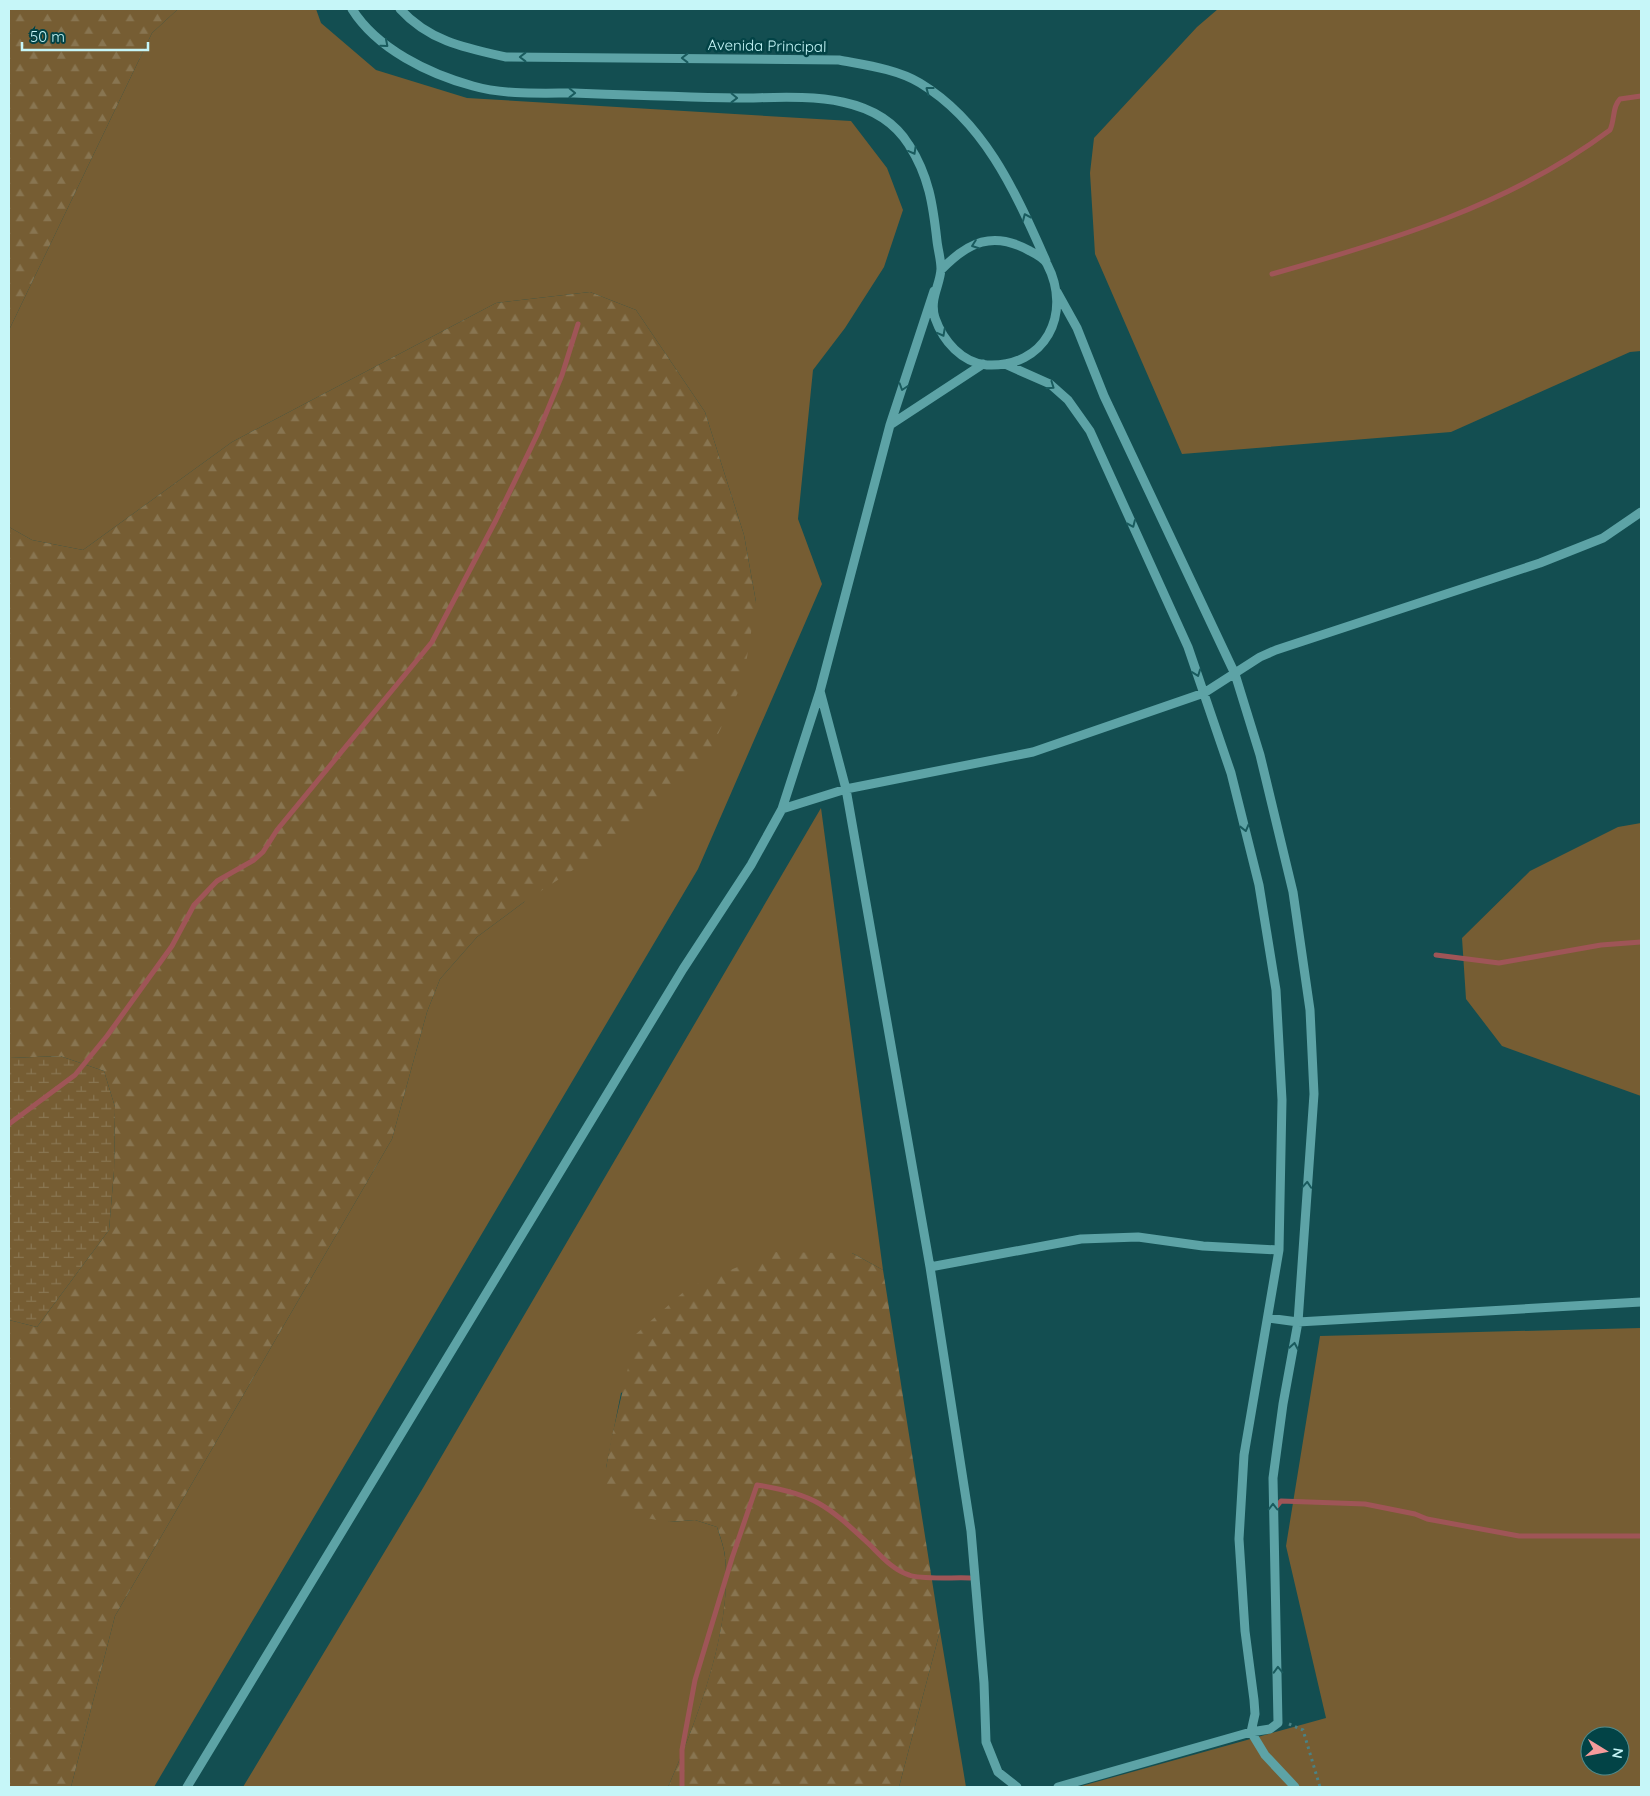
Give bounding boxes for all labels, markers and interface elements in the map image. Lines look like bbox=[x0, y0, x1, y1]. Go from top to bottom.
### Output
scale bar bbox=[22, 20, 149, 52]
text: 50 m bbox=[30, 27, 65, 46]
street label: Avenida Principal bbox=[707, 35, 827, 56]
one-way arrow bbox=[380, 38, 389, 47]
one-way arrow bbox=[518, 52, 526, 62]
one-way arrow bbox=[681, 53, 689, 64]
one-way arrow bbox=[926, 87, 935, 95]
one-way arrow bbox=[568, 88, 576, 99]
one-way arrow bbox=[731, 92, 739, 103]
one-way arrow bbox=[907, 146, 917, 155]
one-way arrow bbox=[1022, 213, 1033, 222]
one-way arrow bbox=[971, 239, 980, 249]
one-way arrow bbox=[936, 328, 946, 337]
one-way arrow bbox=[1045, 380, 1054, 389]
one-way arrow bbox=[898, 382, 908, 391]
one-way arrow bbox=[1126, 519, 1136, 528]
one-way arrow bbox=[1191, 668, 1201, 677]
one-way arrow bbox=[1239, 824, 1250, 833]
one-way arrow bbox=[1302, 1180, 1313, 1188]
one-way arrow bbox=[1288, 1342, 1298, 1351]
one-way arrow bbox=[1268, 1503, 1278, 1511]
one-way arrow bbox=[1273, 1665, 1283, 1673]
north arrow bbox=[1580, 1726, 1630, 1776]
text: N bbox=[1608, 1747, 1628, 1760]

